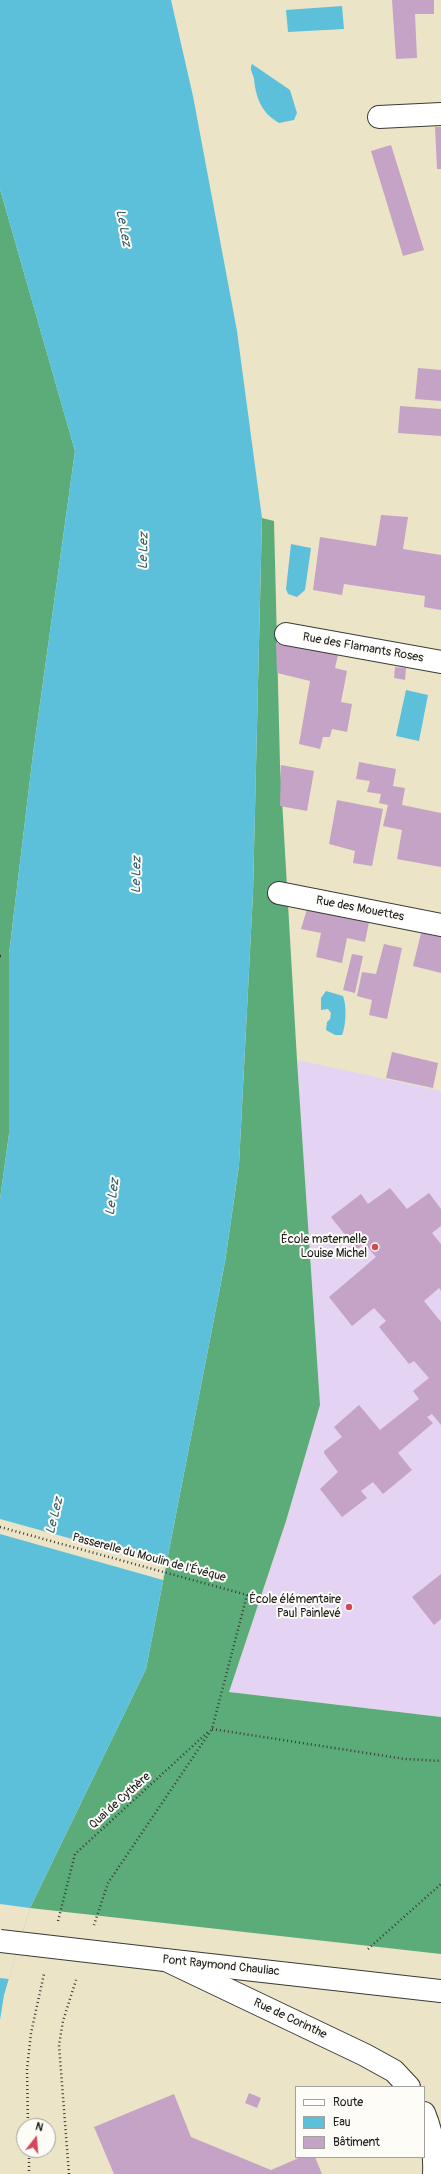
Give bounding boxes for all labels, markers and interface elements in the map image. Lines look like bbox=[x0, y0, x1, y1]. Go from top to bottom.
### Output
water label: Le Lez bbox=[112, 208, 134, 248]
water label: Le Lez bbox=[136, 532, 152, 570]
street label: Rue des Flamants Roses bbox=[301, 630, 425, 666]
water label: Le Lez bbox=[129, 856, 145, 894]
street label: Rue des Mouettes bbox=[315, 893, 405, 925]
water label: Le Lez bbox=[103, 1178, 123, 1216]
place label: École maternelle Louise Michel bbox=[281, 1233, 367, 1261]
marker: École maternelle Louise Michel bbox=[370, 1242, 380, 1252]
water label: Le Lez bbox=[43, 1496, 67, 1536]
street label: Passerelle du Moulin de l'Évêque bbox=[71, 1531, 227, 1585]
place label: École élémentaire Paul Painlevé bbox=[249, 1593, 341, 1621]
marker: École élémentaire Paul Painlevé bbox=[344, 1602, 354, 1612]
street label: Quai de Cythère bbox=[86, 1770, 154, 1832]
street label: Pont Raymond Chauliac bbox=[162, 1953, 280, 1979]
street label: Rue de Corinthe bbox=[251, 1996, 329, 2042]
legend bbox=[295, 2086, 425, 2158]
text: Route bbox=[333, 2095, 363, 2110]
text: Eau bbox=[333, 2115, 351, 2130]
north arrow bbox=[16, 2118, 56, 2158]
text: N bbox=[34, 2120, 45, 2134]
text: Bâtiment bbox=[333, 2135, 380, 2150]

